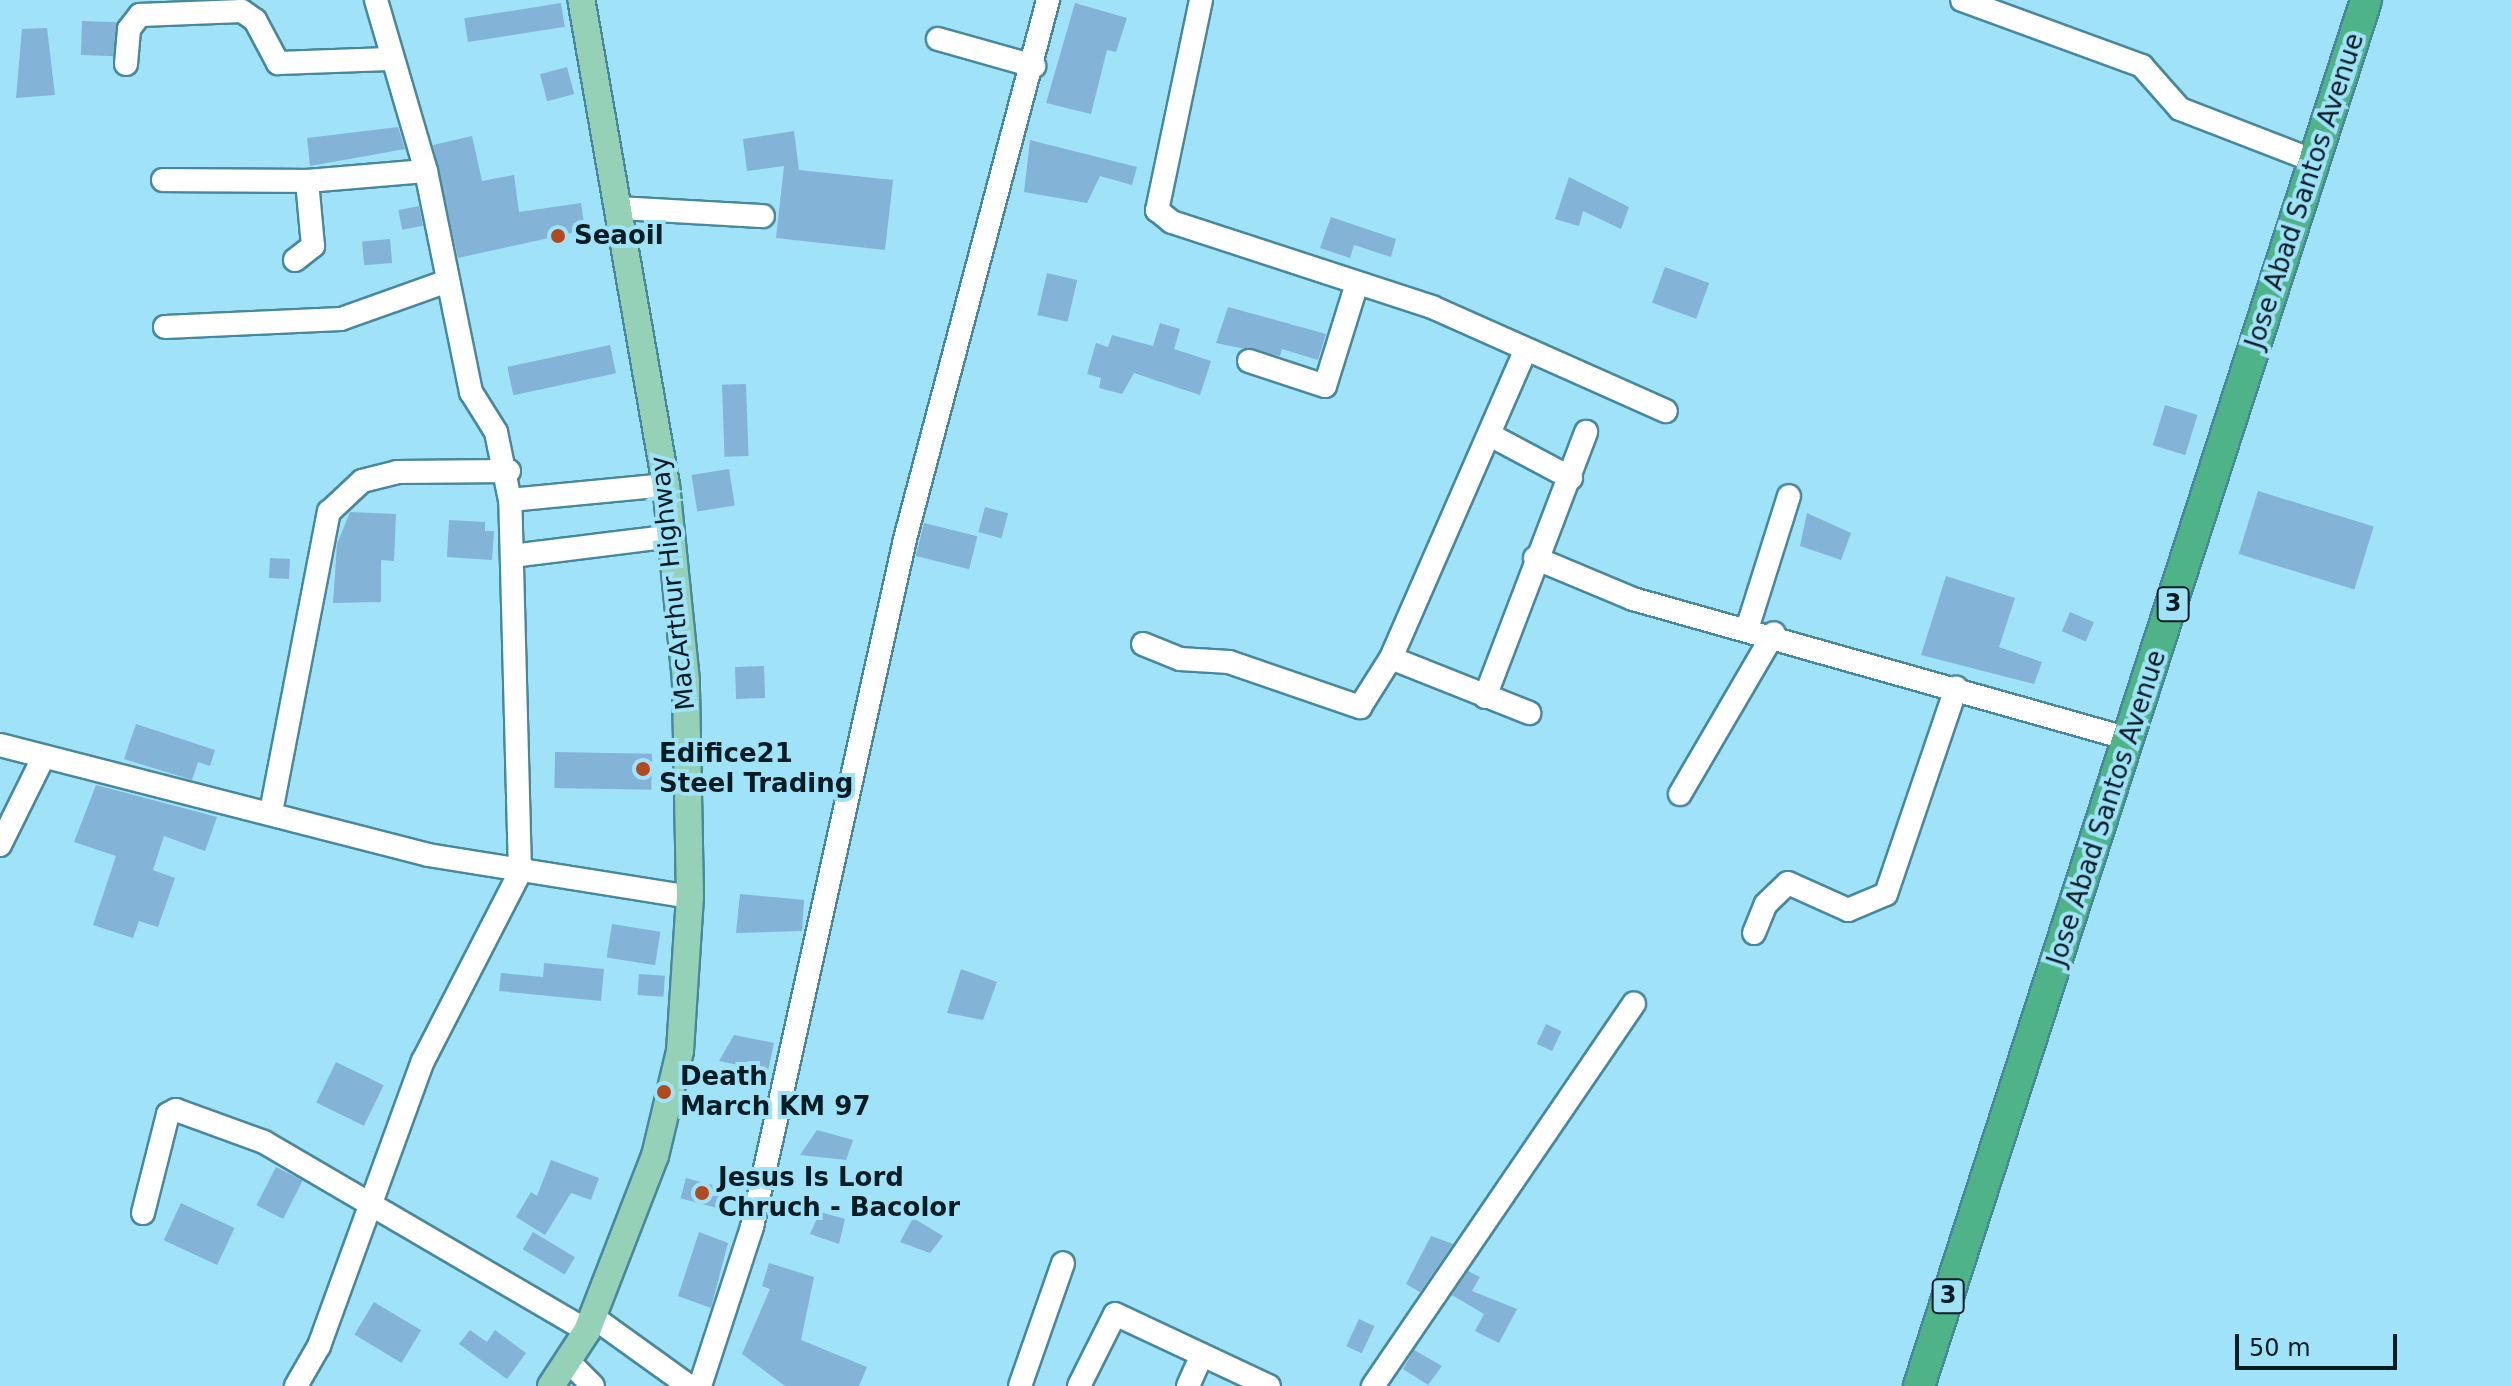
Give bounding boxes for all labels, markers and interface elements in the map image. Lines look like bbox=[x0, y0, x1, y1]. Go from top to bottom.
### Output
street label: Jose Abad Santos Avenue bbox=[2239, 29, 2371, 353]
place label: Seaoil bbox=[574, 220, 664, 252]
marker: Seaoil bbox=[549, 227, 567, 245]
street label: MacArthur Highway bbox=[644, 454, 702, 712]
road number: 3 bbox=[2155, 584, 2191, 624]
street label: Jose Abad Santos Avenue bbox=[2041, 646, 2173, 970]
place label: Edifice21 Steel Trading bbox=[659, 738, 853, 800]
marker: Edifice21 Steel Trading bbox=[634, 760, 652, 778]
place label: Death March KM 97 bbox=[680, 1061, 870, 1122]
marker: Death March KM 97 bbox=[655, 1083, 673, 1101]
place label: Jesus Is Lord Chruch - Bacolor bbox=[718, 1162, 960, 1224]
marker: Jesus Is Lord Chruch - Bacolor bbox=[693, 1184, 711, 1202]
road number: 3 bbox=[1930, 1276, 1966, 1316]
scale bar bbox=[2239, 1318, 2401, 1368]
text: 50 m bbox=[2249, 1334, 2311, 1362]

